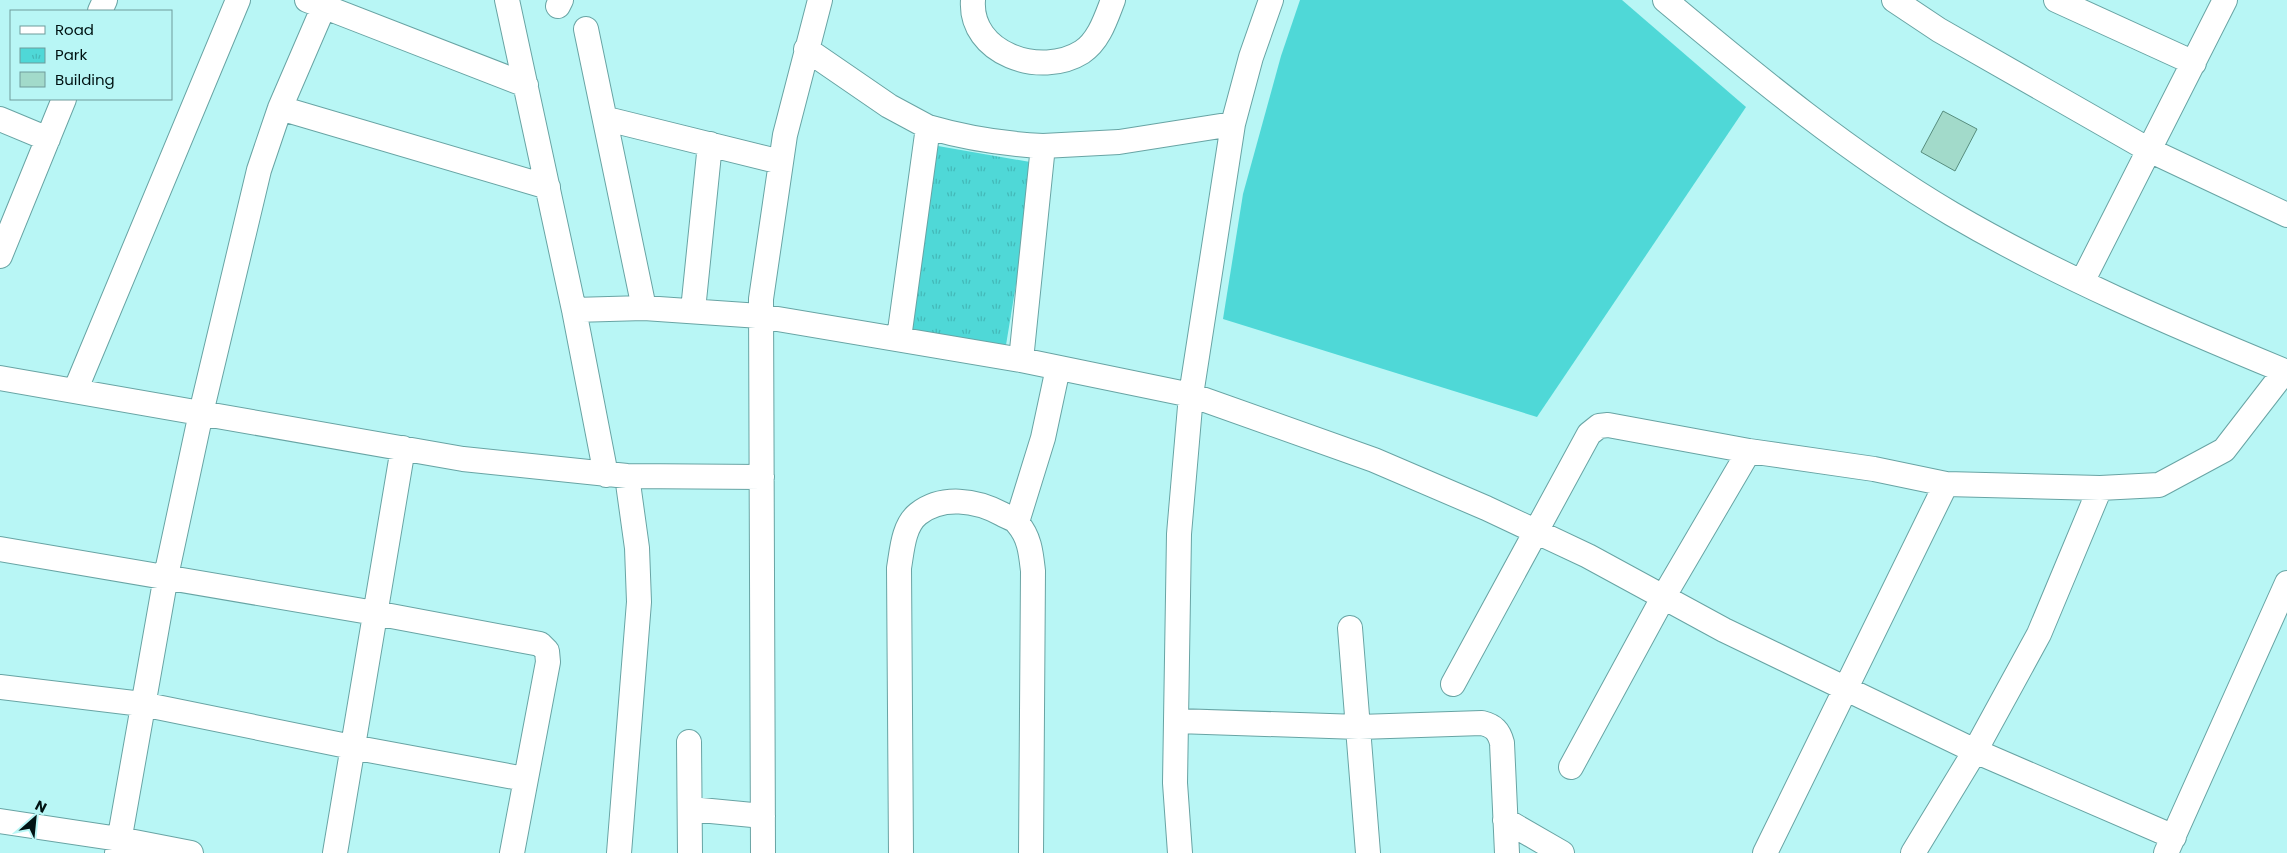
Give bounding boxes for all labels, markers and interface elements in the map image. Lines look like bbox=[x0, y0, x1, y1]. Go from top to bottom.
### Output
legend bbox=[10, 10, 172, 100]
text: Road bbox=[55, 19, 94, 40]
text: Park bbox=[55, 44, 87, 65]
text: Building bbox=[55, 69, 115, 90]
north arrow bbox=[10, 793, 60, 843]
text: N bbox=[32, 795, 50, 818]

